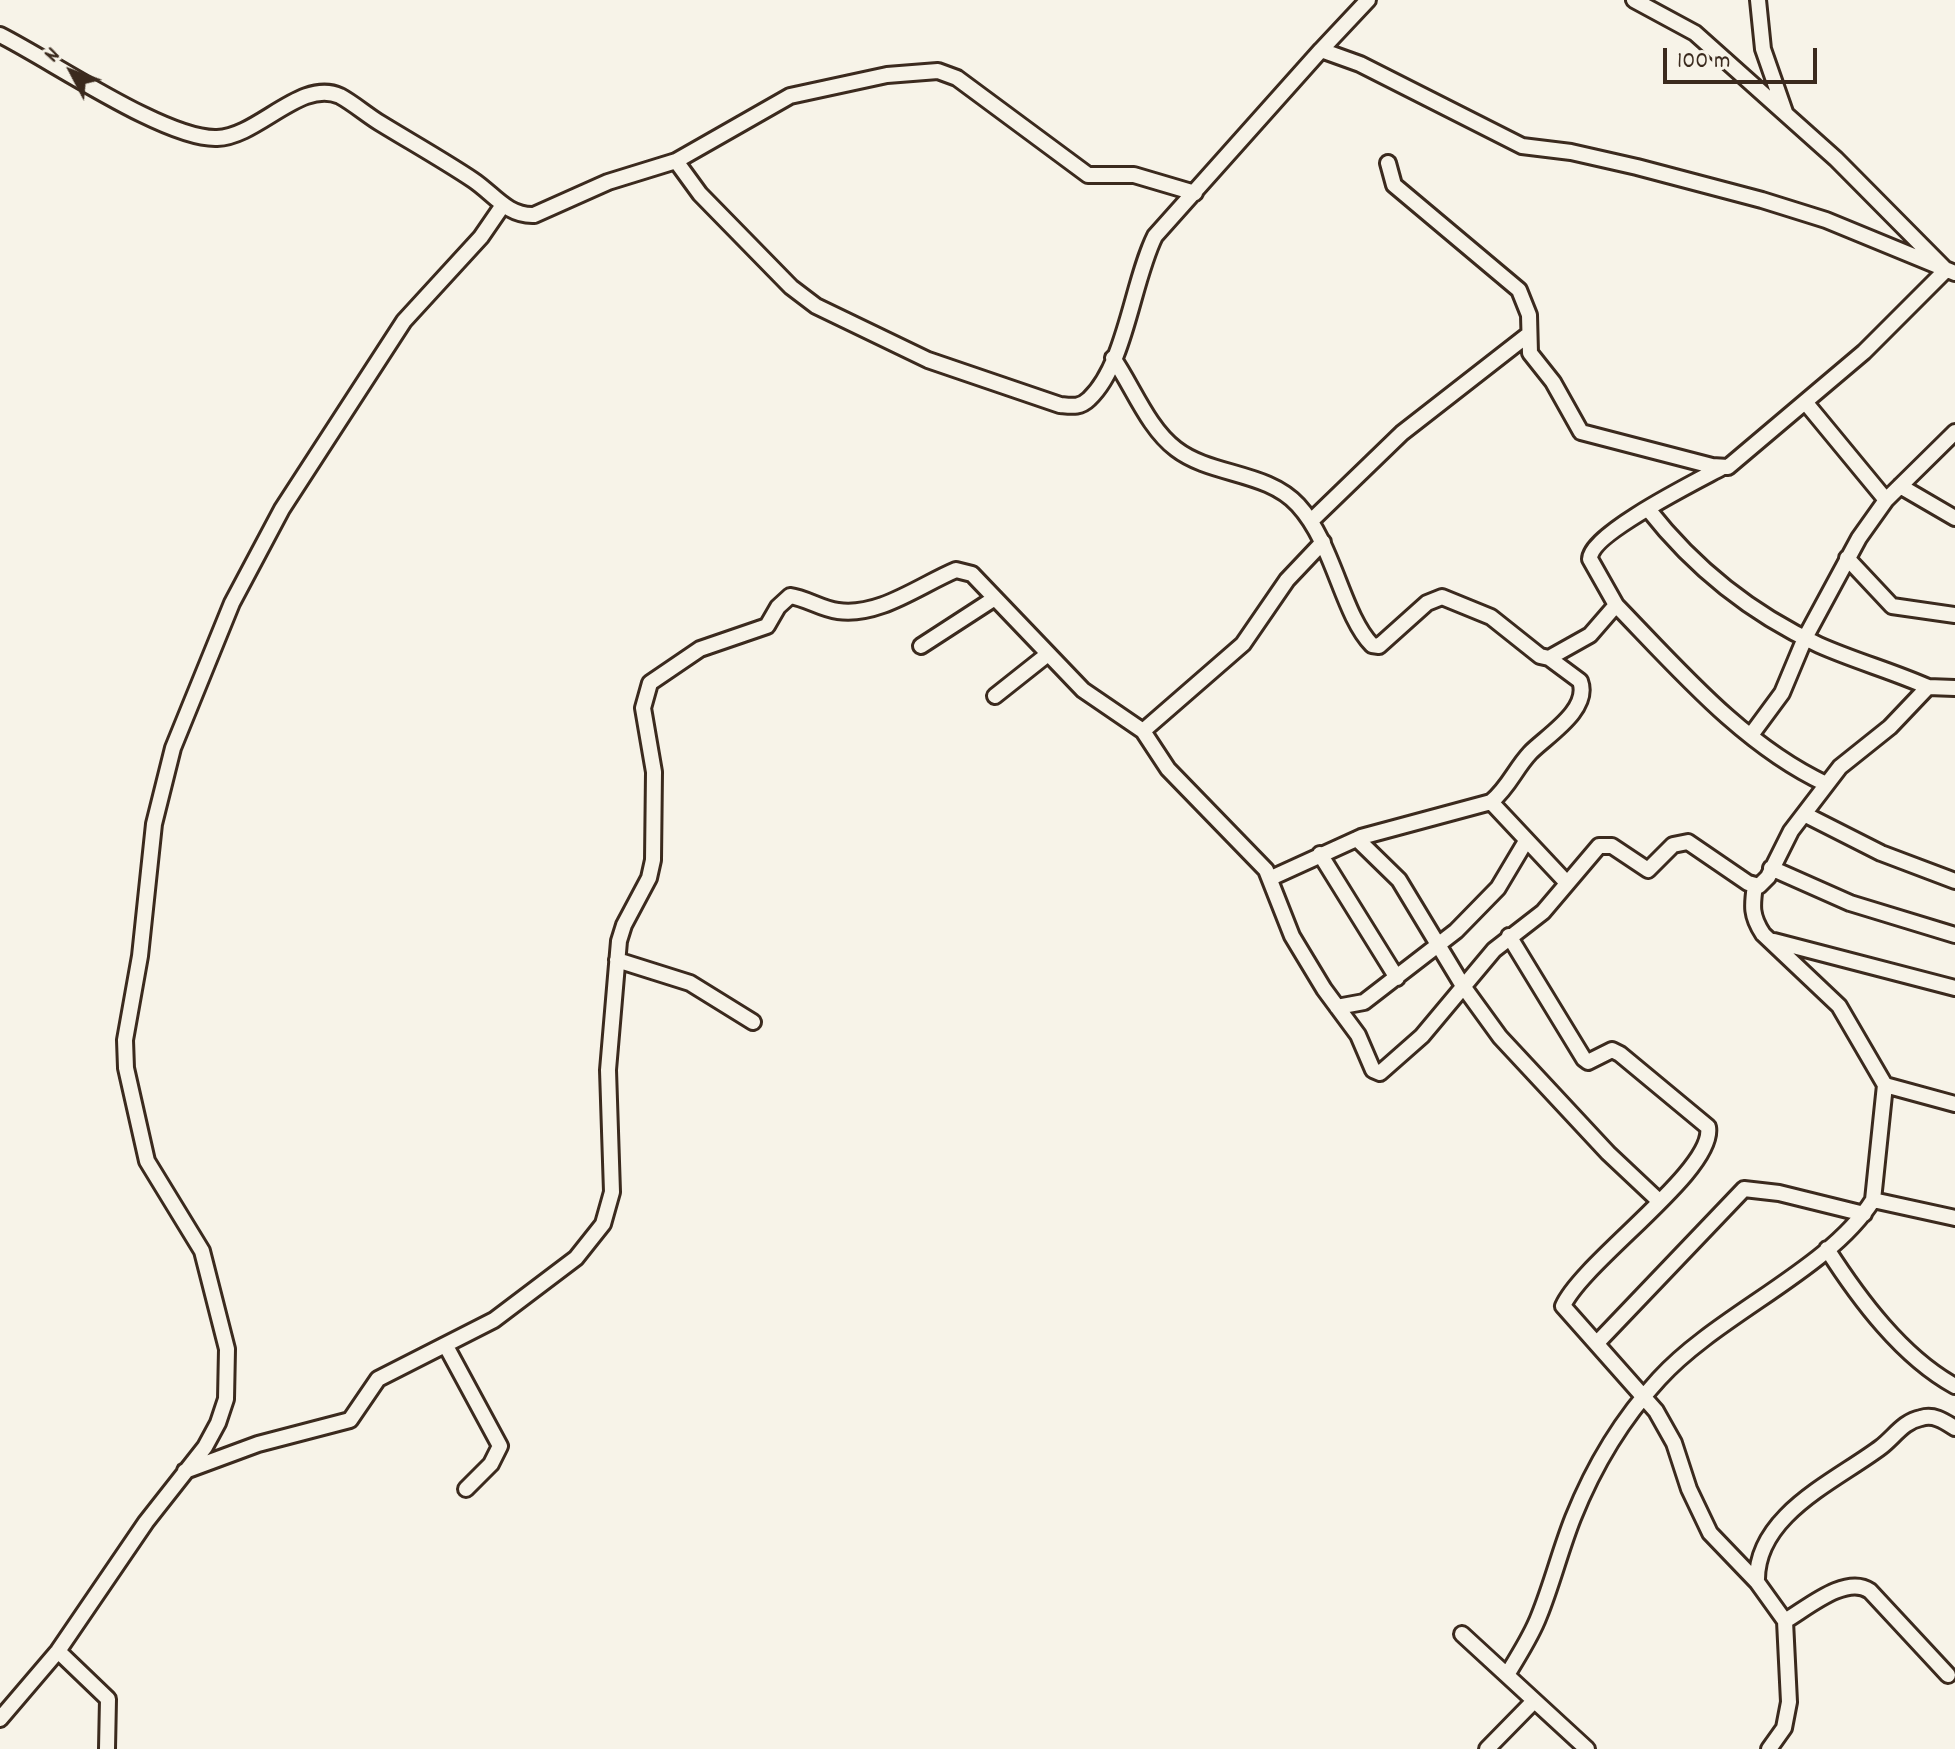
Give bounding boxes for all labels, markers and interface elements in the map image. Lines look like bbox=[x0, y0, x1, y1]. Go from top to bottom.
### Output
north arrow bbox=[32, 32, 112, 112]
scale bar bbox=[1667, 32, 1821, 82]
text: N bbox=[38, 42, 69, 70]
text: 100 m bbox=[1677, 45, 1730, 79]

